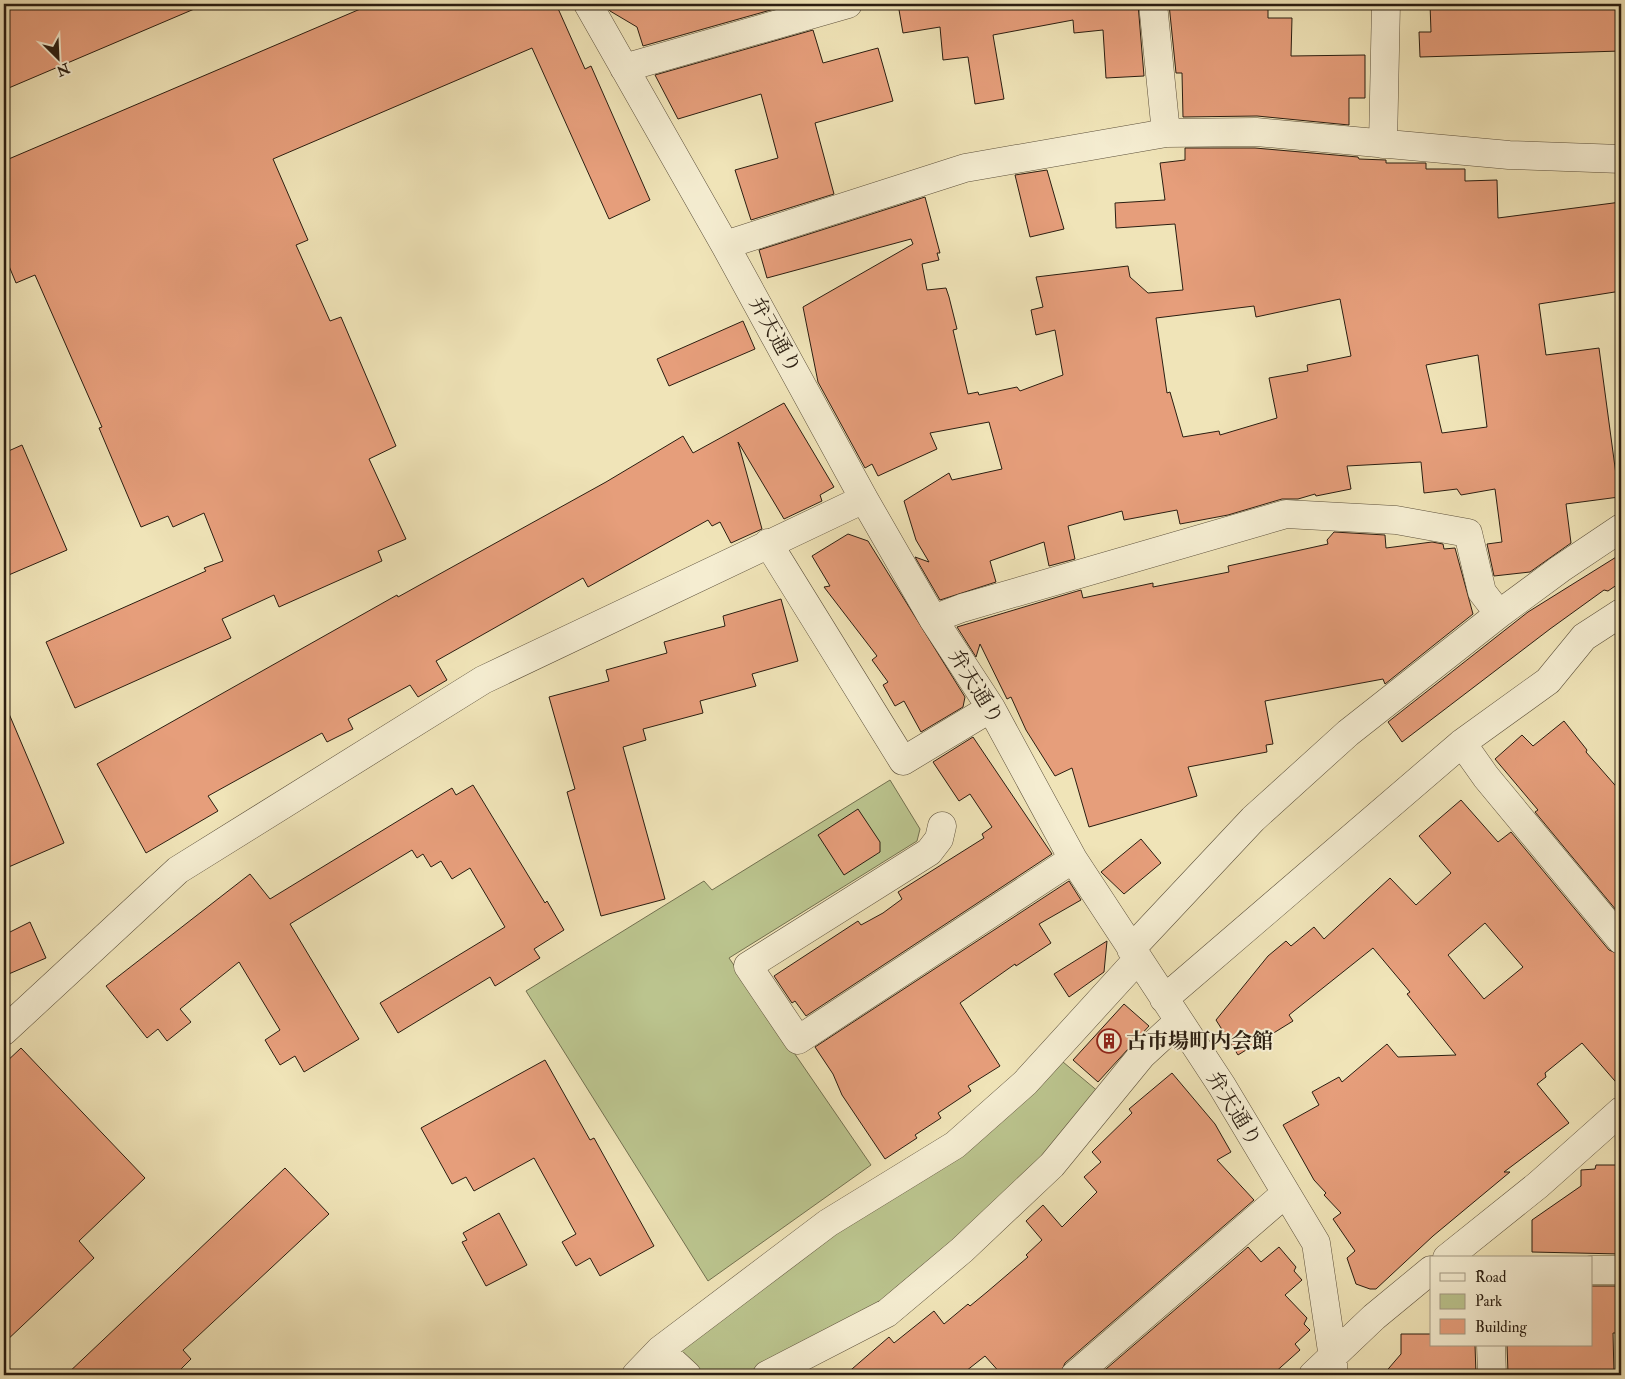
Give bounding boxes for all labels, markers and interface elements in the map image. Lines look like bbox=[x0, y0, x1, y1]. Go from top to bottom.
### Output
north arrow bbox=[32, 32, 82, 82]
text: N bbox=[53, 59, 73, 80]
street label: 弁天通り bbox=[743, 292, 807, 378]
street label: 弁天通り bbox=[942, 644, 1010, 730]
building icon: 古市場町内会館 bbox=[1096, 1028, 1122, 1054]
place label: 古市場町内会館 bbox=[1126, 1028, 1273, 1055]
street label: 弁天通り bbox=[1200, 1066, 1268, 1152]
legend bbox=[1430, 1256, 1592, 1346]
text: Road bbox=[1475, 1268, 1507, 1287]
text: Park bbox=[1475, 1292, 1502, 1311]
text: Building bbox=[1475, 1318, 1527, 1337]

